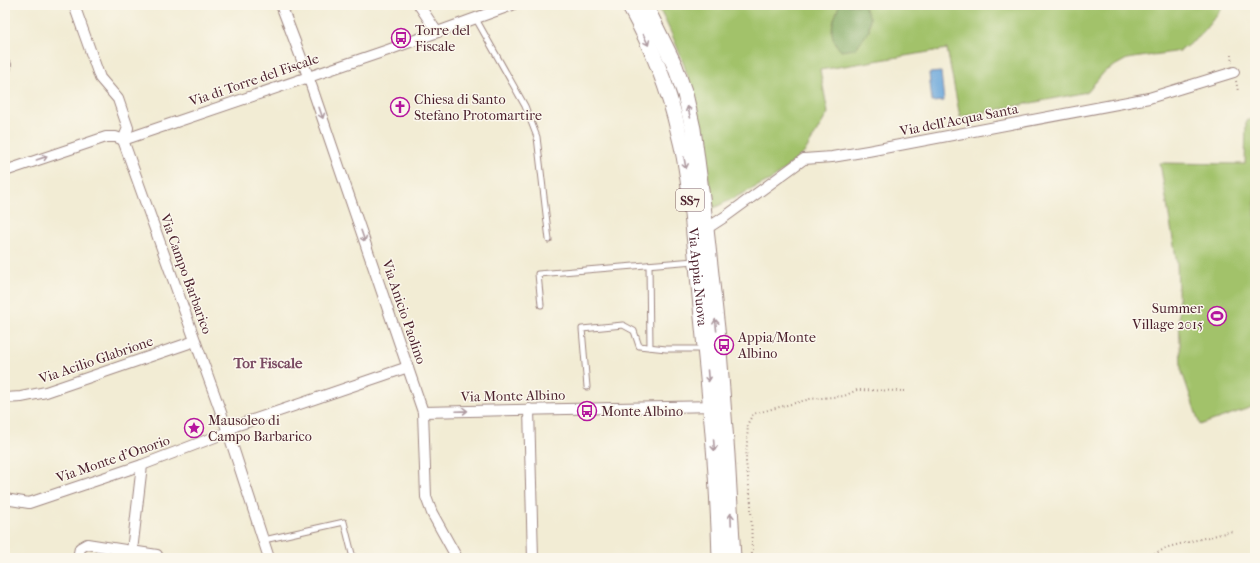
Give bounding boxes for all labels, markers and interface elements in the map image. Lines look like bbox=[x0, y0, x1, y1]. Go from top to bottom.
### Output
place label: Torre del Fiscale bbox=[415, 22, 470, 55]
bus stop icon: Torre del Fiscale bbox=[390, 27, 412, 49]
one-way arrow bbox=[643, 33, 650, 45]
street label: Via di Torre del Fiscale bbox=[186, 50, 321, 110]
place label: Chiesa di Santo Stefano Protomartire bbox=[414, 91, 542, 124]
church icon: Chiesa di Santo Stefano Protomartire bbox=[389, 96, 411, 118]
street label: Via dell'Acqua Santa bbox=[897, 100, 1020, 140]
one-way arrow bbox=[318, 106, 325, 119]
one-way arrow bbox=[685, 106, 693, 119]
one-way arrow bbox=[36, 154, 48, 162]
one-way arrow bbox=[682, 156, 690, 169]
road number: SS7 bbox=[676, 189, 704, 211]
street label: Via Campo Barbarico bbox=[156, 211, 216, 336]
street label: Via Appia Nuova bbox=[685, 226, 711, 327]
one-way arrow bbox=[360, 230, 367, 243]
street label: Via Anicio Paolino bbox=[378, 257, 430, 366]
place label: Summer Village 2015 bbox=[1131, 300, 1203, 333]
sports icon: Summer Village 2015 bbox=[1206, 305, 1228, 327]
one-way arrow bbox=[712, 319, 720, 332]
place label: Appia/Monte Albino bbox=[737, 329, 816, 362]
street label: Via Acilio Glabrione bbox=[36, 332, 155, 388]
bus stop icon: Appia/Monte Albino bbox=[713, 334, 735, 356]
district label: Tor Fiscale bbox=[233, 354, 303, 372]
one-way arrow bbox=[704, 369, 711, 382]
street label: Via Monte Albino bbox=[460, 387, 565, 405]
bus stop icon: Monte Albino bbox=[576, 400, 598, 422]
place label: Monte Albino bbox=[601, 403, 683, 420]
one-way arrow bbox=[455, 407, 468, 415]
place label: Mausoleo di Campo Barbarico bbox=[208, 412, 312, 445]
place icon: Mausoleo di Campo Barbarico bbox=[183, 417, 205, 439]
street label: Via Monte d'Onorio bbox=[53, 432, 172, 487]
one-way arrow bbox=[710, 438, 717, 451]
one-way arrow bbox=[727, 513, 735, 526]

